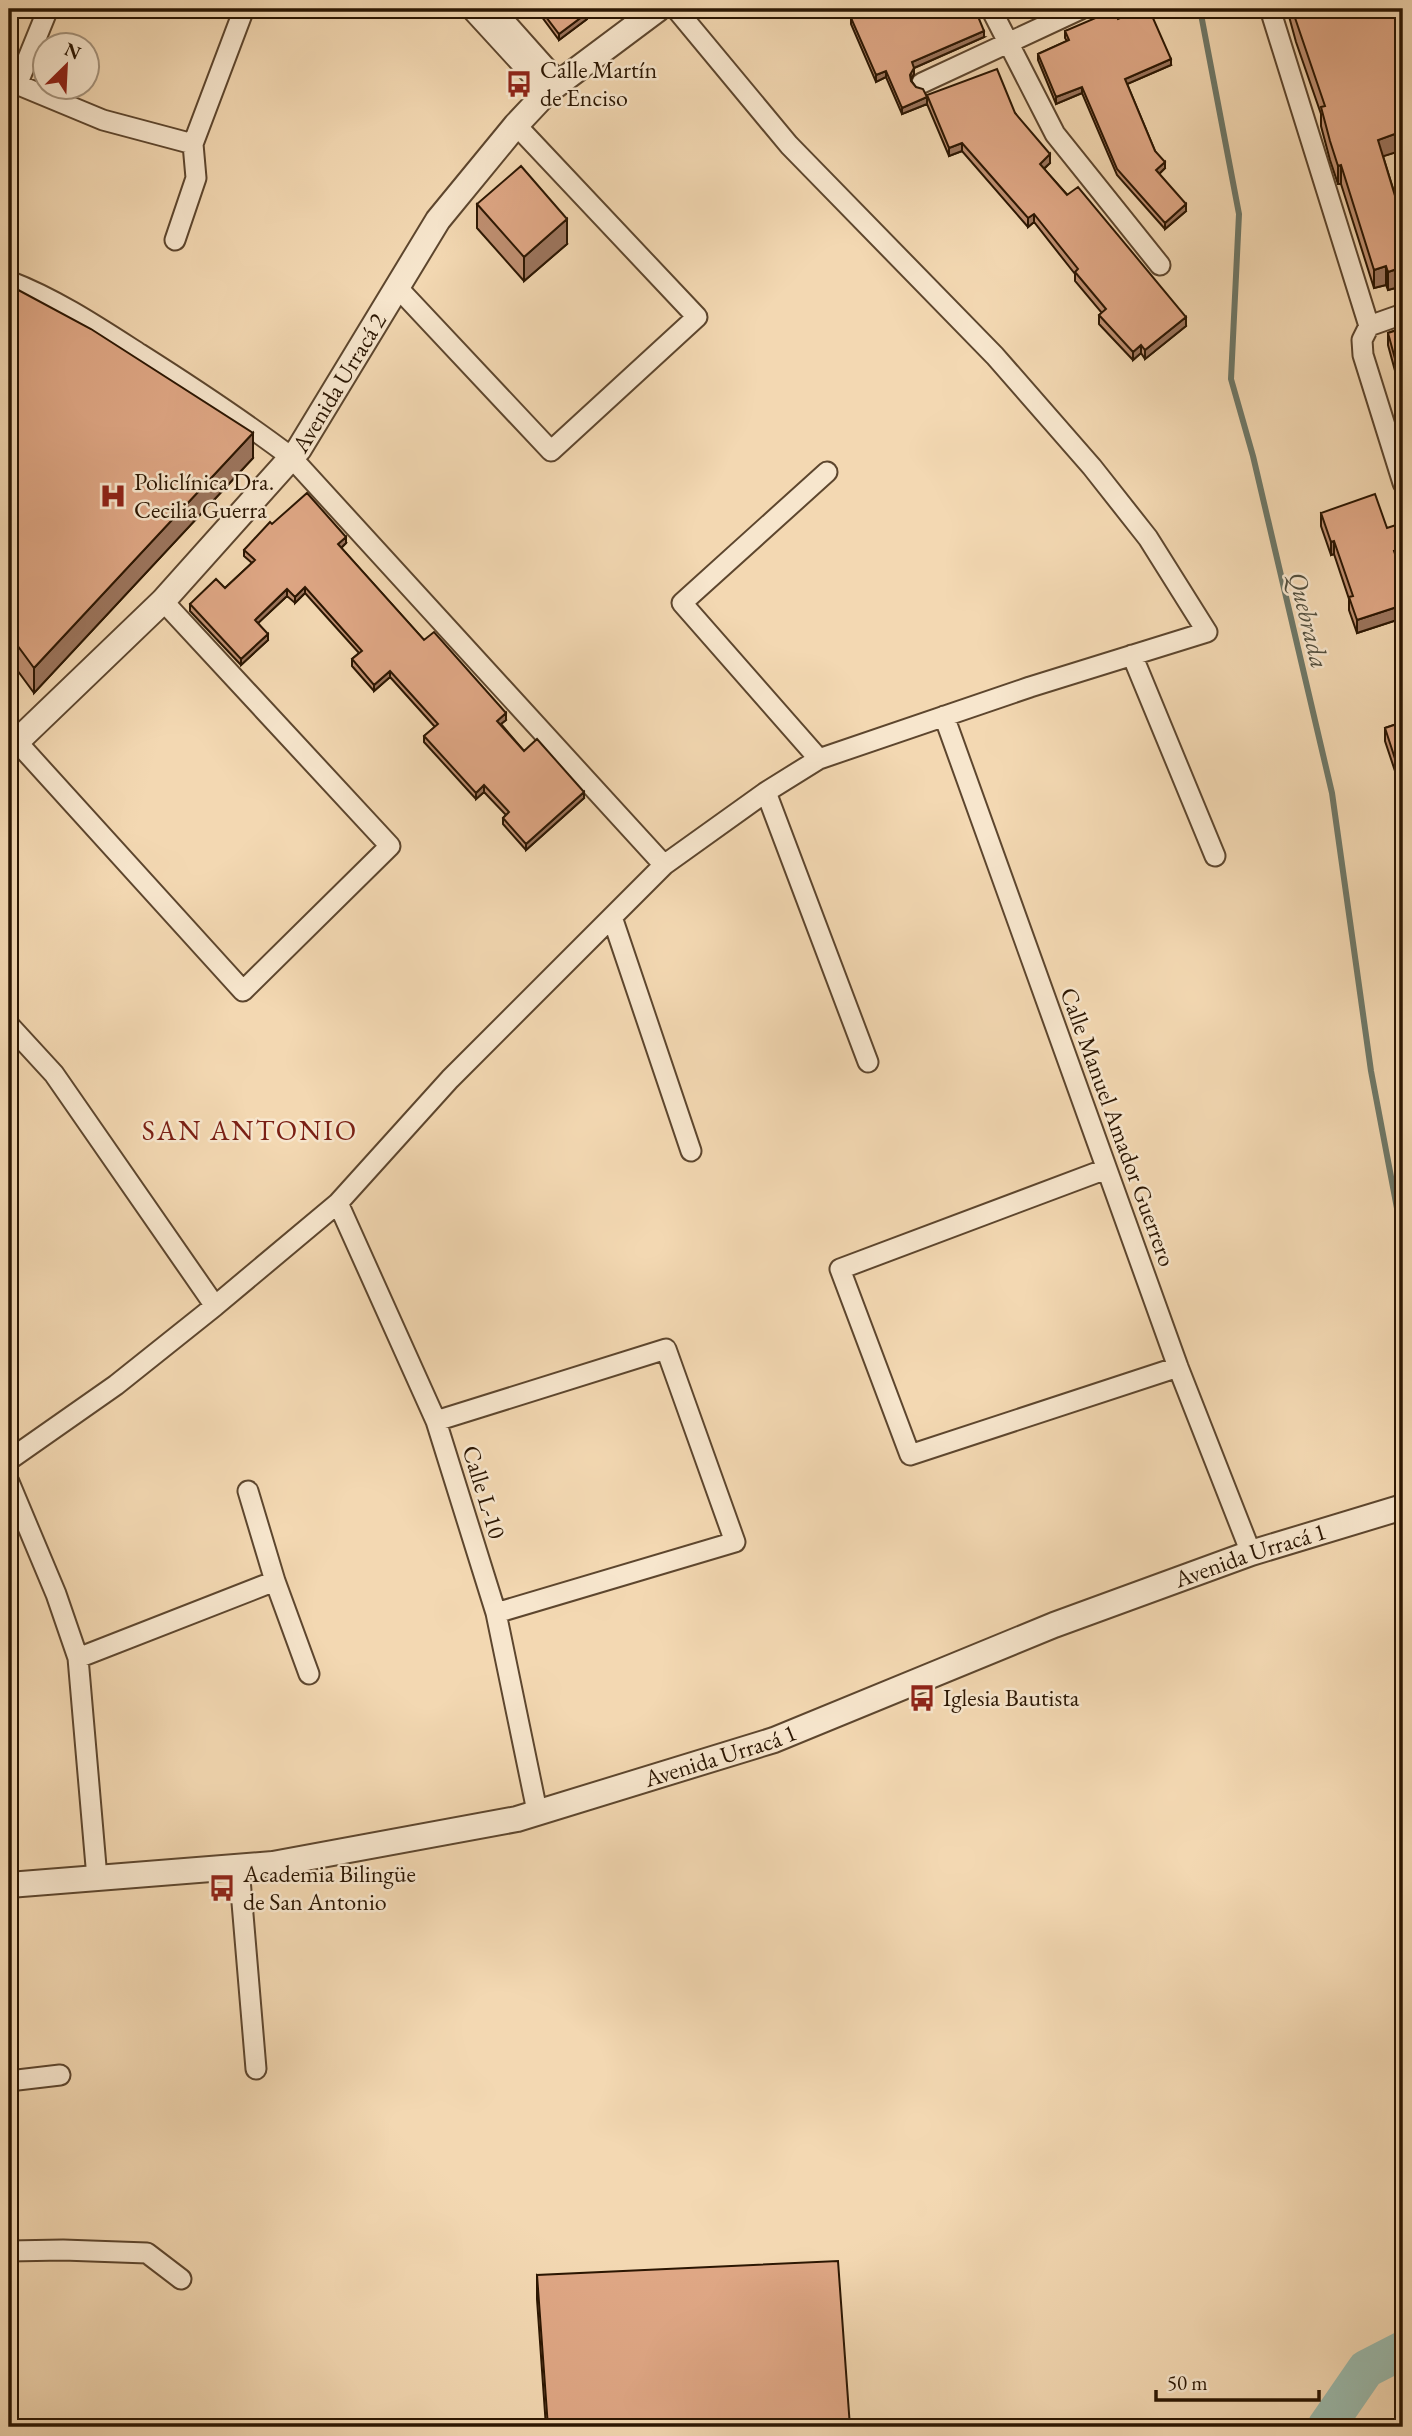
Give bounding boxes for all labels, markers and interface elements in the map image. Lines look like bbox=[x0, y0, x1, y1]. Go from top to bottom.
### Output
north arrow bbox=[32, 32, 102, 102]
text: N bbox=[61, 36, 85, 66]
place label: Calle Martín de Enciso bbox=[540, 54, 657, 113]
bus stop icon: Calle Martín de Enciso bbox=[504, 69, 534, 99]
street label: Avenida Urracá 2 bbox=[284, 307, 393, 459]
place label: Policlínica Dra. Cecilia Guerra bbox=[134, 466, 274, 525]
hospital icon: Policlínica Dra. Cecilia Guerra bbox=[98, 481, 128, 511]
water label: Quebrada bbox=[1281, 568, 1337, 672]
street label: Calle Manuel Amador Guerrero bbox=[1053, 983, 1183, 1271]
district label: SAN ANTONIO bbox=[142, 1112, 358, 1148]
street label: Calle L-10 bbox=[456, 1441, 513, 1542]
street label: Avenida Urracá 1 bbox=[1169, 1515, 1330, 1595]
place label: Iglesia Bautista bbox=[943, 1682, 1080, 1713]
bus stop icon: Iglesia Bautista bbox=[907, 1683, 937, 1713]
street label: Avenida Urracá 1 bbox=[639, 1716, 801, 1794]
place label: Academia Bilingüe de San Antonio bbox=[242, 1858, 416, 1917]
bus stop icon: Academia Bilingüe de San Antonio bbox=[207, 1873, 237, 1903]
scale bar bbox=[1156, 2359, 1319, 2403]
text: 50 m bbox=[1167, 2369, 1208, 2396]

